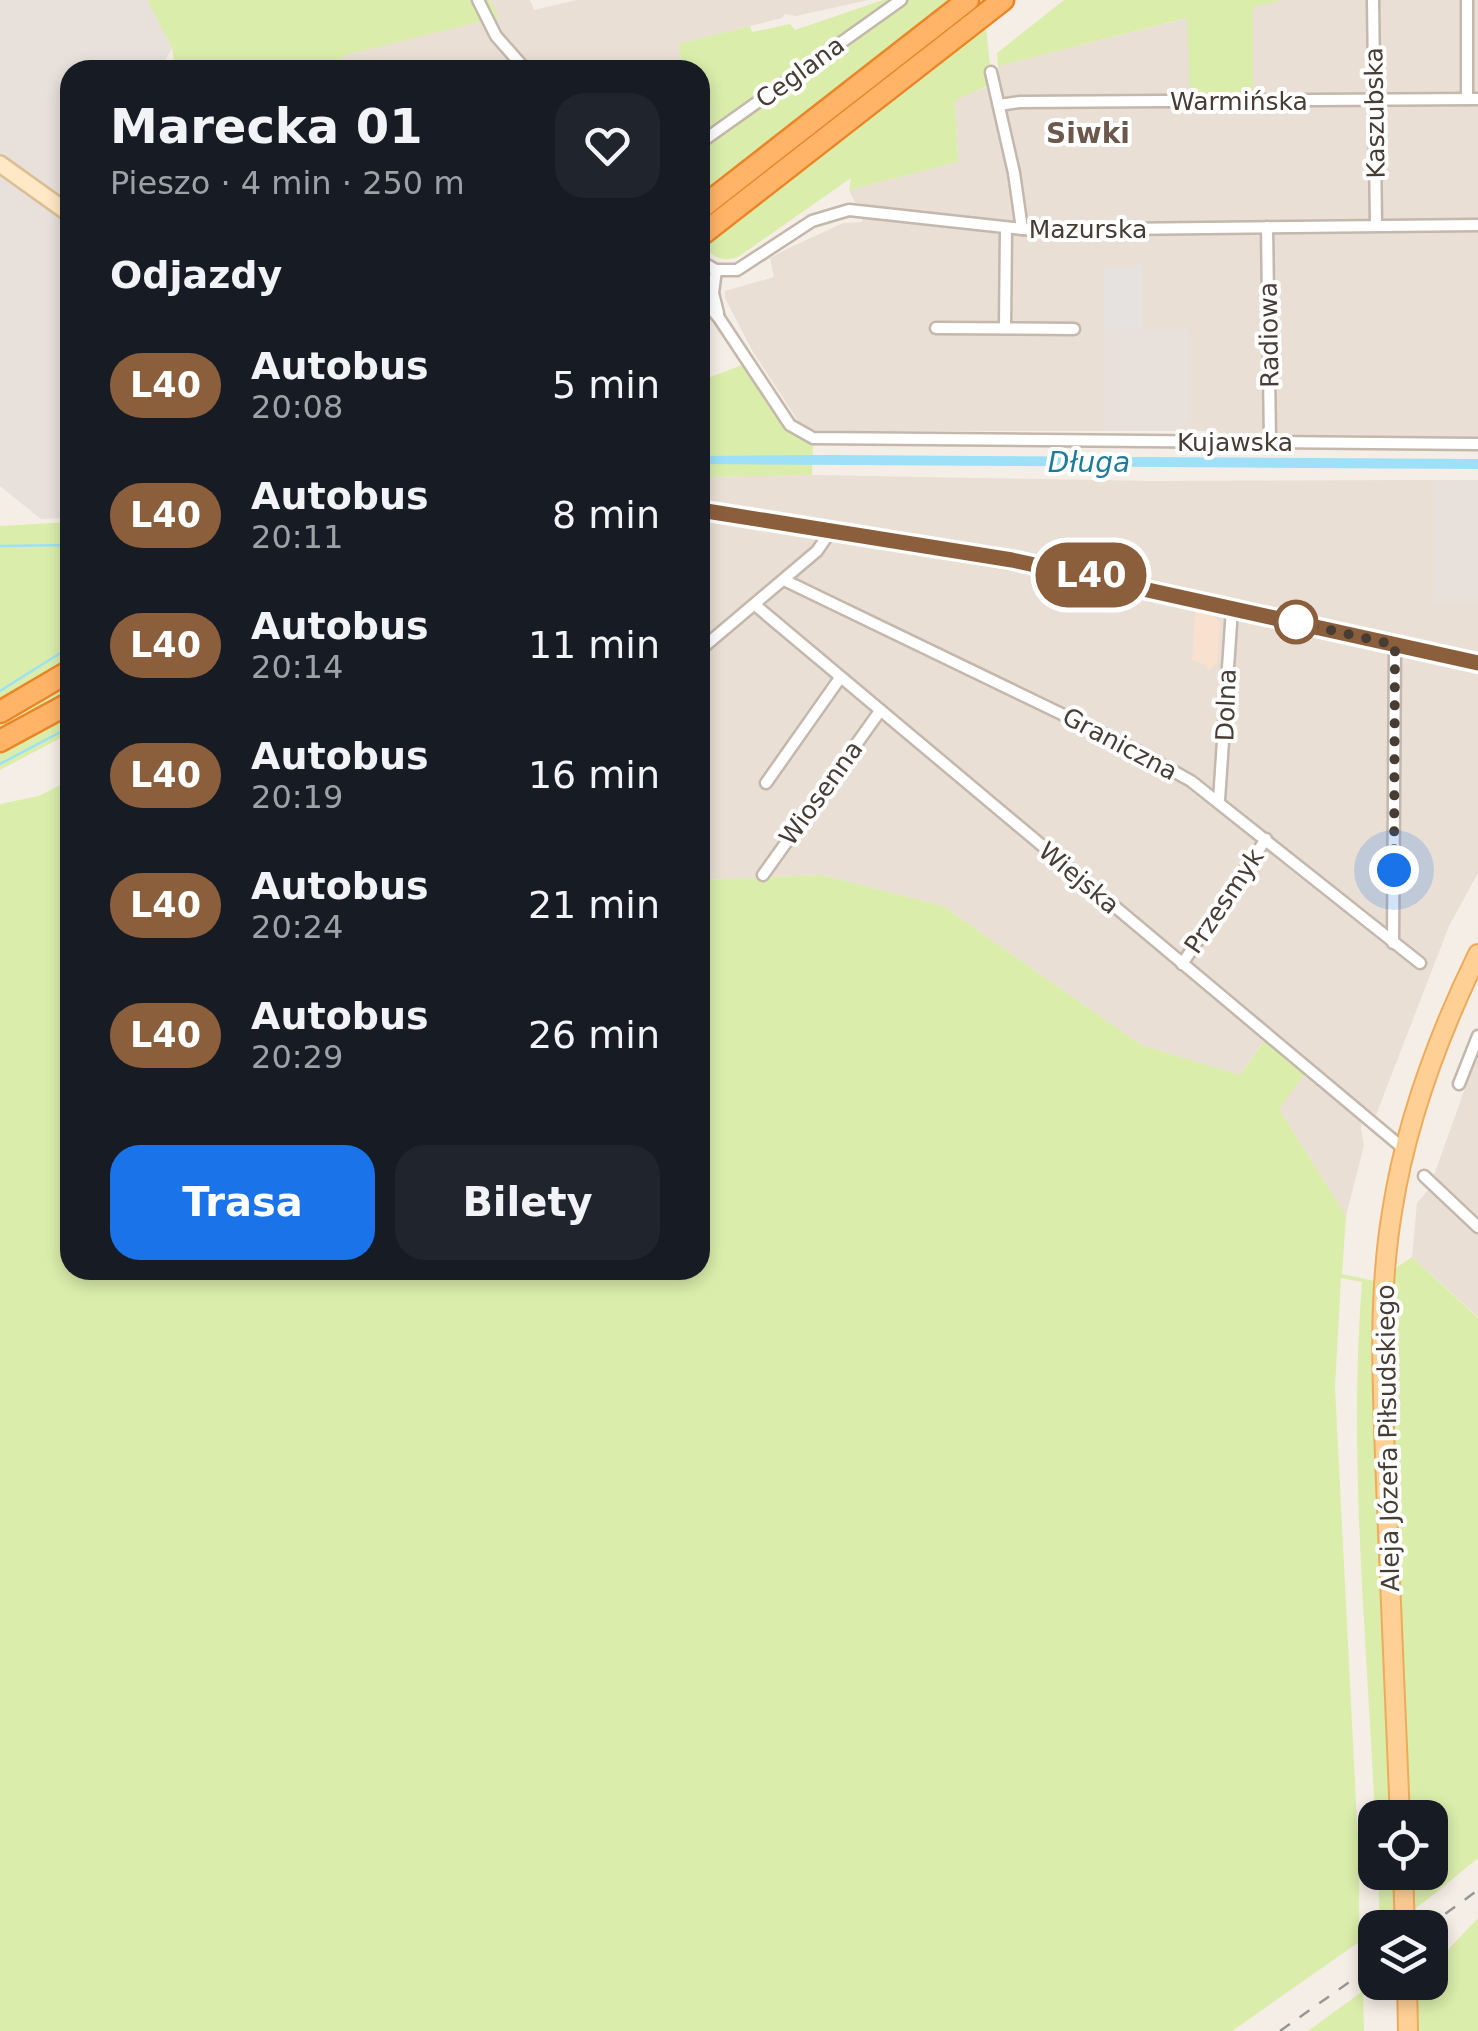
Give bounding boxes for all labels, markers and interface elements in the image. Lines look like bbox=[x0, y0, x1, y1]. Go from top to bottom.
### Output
street label: Ceglana bbox=[750, 30, 850, 114]
street label: Kaszubska bbox=[1359, 47, 1391, 179]
street label: Warmińska bbox=[1170, 87, 1308, 116]
button: heart bbox=[555, 93, 660, 198]
text: Marecka 01 bbox=[110, 98, 423, 154]
district label: Siwki bbox=[1046, 117, 1130, 150]
text: Pieszo · 4 min · 250 m bbox=[110, 164, 465, 202]
street label: Mazurska bbox=[1029, 215, 1147, 244]
text: Odjazdy bbox=[110, 253, 282, 297]
street label: Radiowa bbox=[1254, 282, 1284, 388]
text: Autobus bbox=[251, 344, 429, 388]
text: 5 min bbox=[552, 363, 660, 407]
text: L40 bbox=[130, 365, 201, 405]
text: 20:08 bbox=[251, 388, 343, 426]
street label: Kujawska bbox=[1177, 428, 1293, 457]
water label: Długa bbox=[1048, 446, 1130, 479]
text: Autobus bbox=[251, 474, 429, 518]
text: 8 min bbox=[552, 493, 660, 537]
text: L40 bbox=[130, 495, 201, 535]
text: 20:11 bbox=[251, 518, 343, 556]
line badge: L40 bbox=[1034, 542, 1148, 608]
text: L40 bbox=[1055, 555, 1127, 595]
unlabelled marker bbox=[1275, 601, 1317, 643]
text: Autobus bbox=[251, 604, 429, 648]
text: 11 min bbox=[528, 623, 660, 667]
text: L40 bbox=[130, 625, 201, 665]
text: 20:14 bbox=[251, 648, 343, 686]
street label: Dolna bbox=[1210, 668, 1242, 742]
street label: Graniczna bbox=[1058, 702, 1182, 786]
text: Autobus bbox=[251, 734, 429, 778]
street label: Wiosenna bbox=[773, 735, 869, 851]
text: 16 min bbox=[528, 753, 660, 797]
text: L40 bbox=[130, 755, 201, 795]
text: 20:19 bbox=[251, 778, 343, 816]
street label: Wiejska bbox=[1033, 836, 1125, 920]
street label: Przesmyk bbox=[1178, 843, 1270, 959]
your location bbox=[1369, 845, 1419, 895]
text: Autobus bbox=[251, 864, 429, 908]
text: 21 min bbox=[528, 883, 660, 927]
text: L40 bbox=[130, 885, 201, 925]
text: 20:24 bbox=[251, 908, 343, 946]
text: Autobus bbox=[251, 994, 429, 1038]
text: 26 min bbox=[528, 1013, 660, 1057]
text: L40 bbox=[130, 1015, 201, 1055]
text: 20:29 bbox=[251, 1038, 343, 1076]
button: Trasa bbox=[110, 1145, 375, 1260]
button: Bilety bbox=[395, 1145, 660, 1260]
street label: Aleja Józefa Piłsudskiego bbox=[1371, 1284, 1405, 1592]
map controls bbox=[1358, 1800, 1448, 2000]
button: locate bbox=[1358, 1800, 1448, 1890]
button: layers bbox=[1358, 1910, 1448, 2000]

